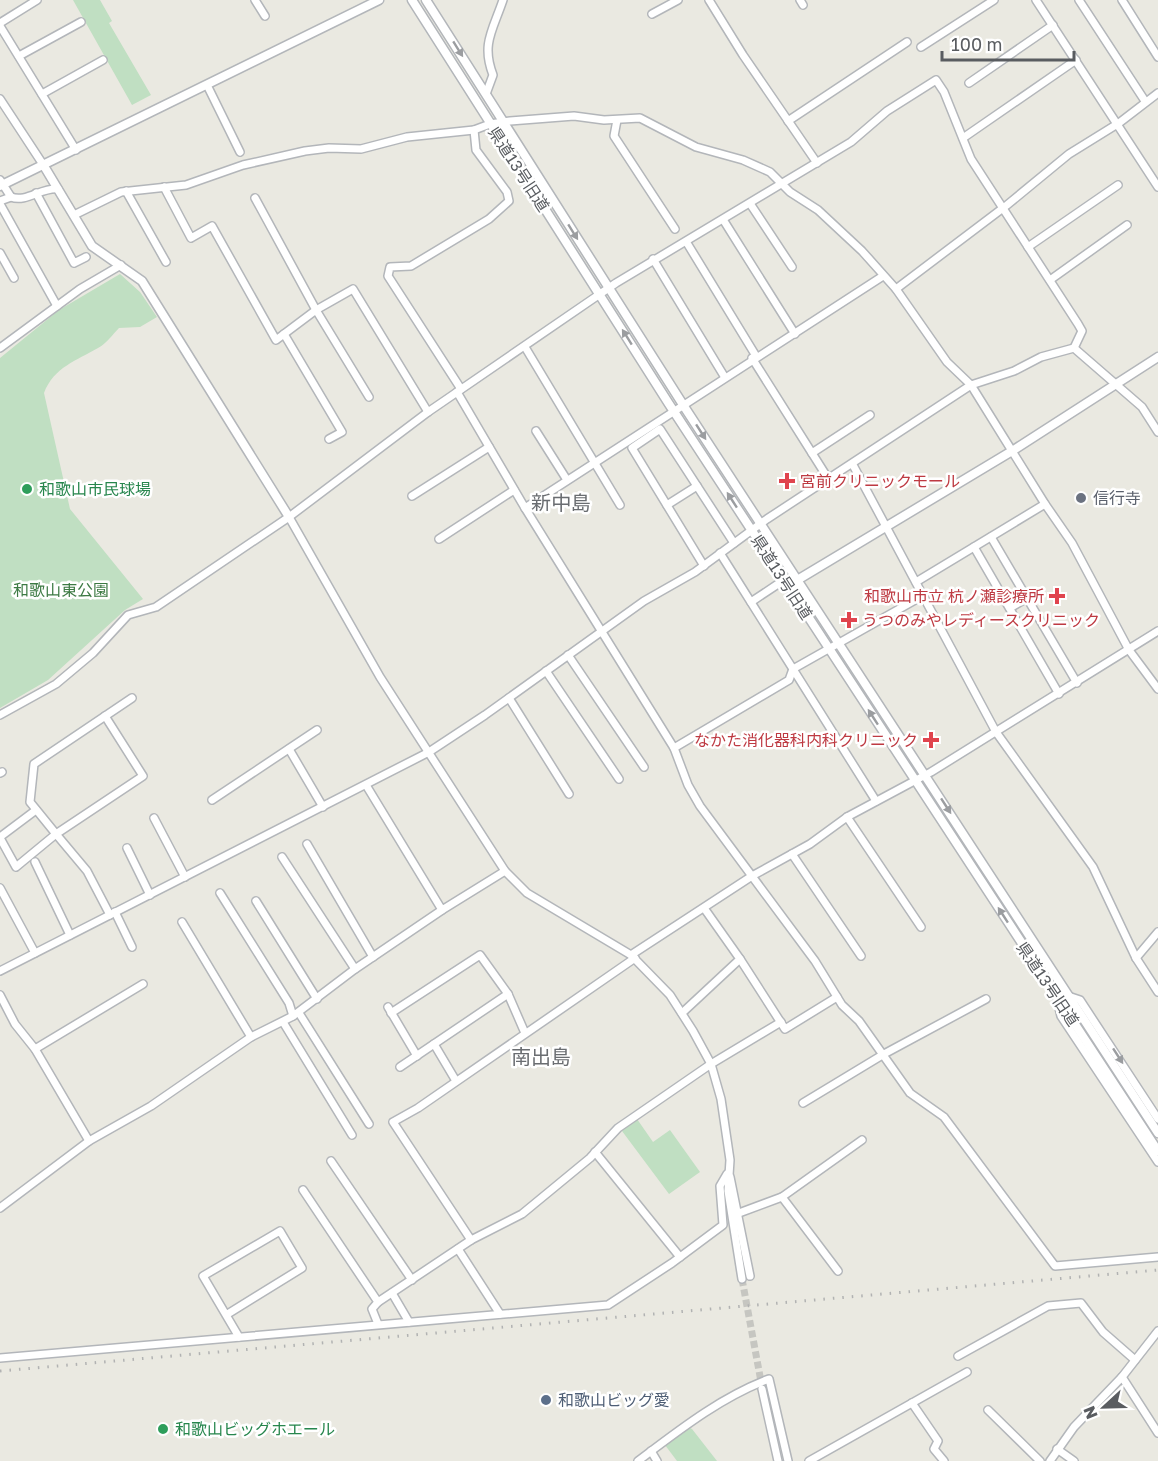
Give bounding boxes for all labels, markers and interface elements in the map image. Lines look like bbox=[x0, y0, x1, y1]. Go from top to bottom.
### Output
scale bar bbox=[942, 24, 1074, 62]
text: 100 m bbox=[951, 33, 1002, 55]
one-way arrow bbox=[452, 41, 463, 58]
street label: 県道13号旧道 bbox=[484, 123, 554, 215]
one-way arrow bbox=[568, 224, 579, 240]
one-way arrow bbox=[621, 328, 632, 345]
one-way arrow bbox=[695, 424, 706, 440]
place label: 宮前クリニックモール bbox=[800, 471, 960, 491]
marker: 宮前クリニックモール bbox=[778, 472, 796, 490]
place label: 和歌山市民球場 bbox=[39, 479, 151, 499]
marker: 和歌山市民球場 bbox=[20, 482, 34, 496]
place label: 信行寺 bbox=[1093, 488, 1141, 508]
district label: 新中島 bbox=[531, 490, 591, 514]
marker: 信行寺 bbox=[1074, 491, 1088, 505]
one-way arrow bbox=[727, 492, 738, 509]
street label: 県道13号旧道 bbox=[747, 531, 817, 623]
park label: 和歌山東公園 bbox=[13, 580, 109, 600]
place label: 和歌山市立 杭ノ瀬診療所 bbox=[864, 586, 1044, 606]
marker: 和歌山市立 杭ノ瀬診療所 bbox=[1048, 587, 1066, 605]
place label: うつのみやレディースクリニック bbox=[862, 610, 1100, 630]
marker: うつのみやレディースクリニック bbox=[840, 611, 858, 629]
one-way arrow bbox=[868, 709, 879, 725]
place label: なかた消化器科内科クリニック bbox=[694, 730, 918, 750]
marker: なかた消化器科内科クリニック bbox=[922, 731, 940, 749]
one-way arrow bbox=[940, 797, 951, 814]
one-way arrow bbox=[998, 907, 1009, 923]
street label: 県道13号旧道 bbox=[1013, 938, 1083, 1030]
district label: 南出島 bbox=[511, 1044, 571, 1068]
one-way arrow bbox=[1112, 1048, 1123, 1064]
north arrow bbox=[1074, 1377, 1134, 1437]
place label: 和歌山ビッグ愛 bbox=[558, 1390, 670, 1410]
marker: 和歌山ビッグ愛 bbox=[539, 1393, 553, 1407]
text: N bbox=[1079, 1403, 1102, 1422]
place label: 和歌山ビッグホエール bbox=[175, 1419, 335, 1439]
marker: 和歌山ビッグホエール bbox=[156, 1422, 170, 1436]

